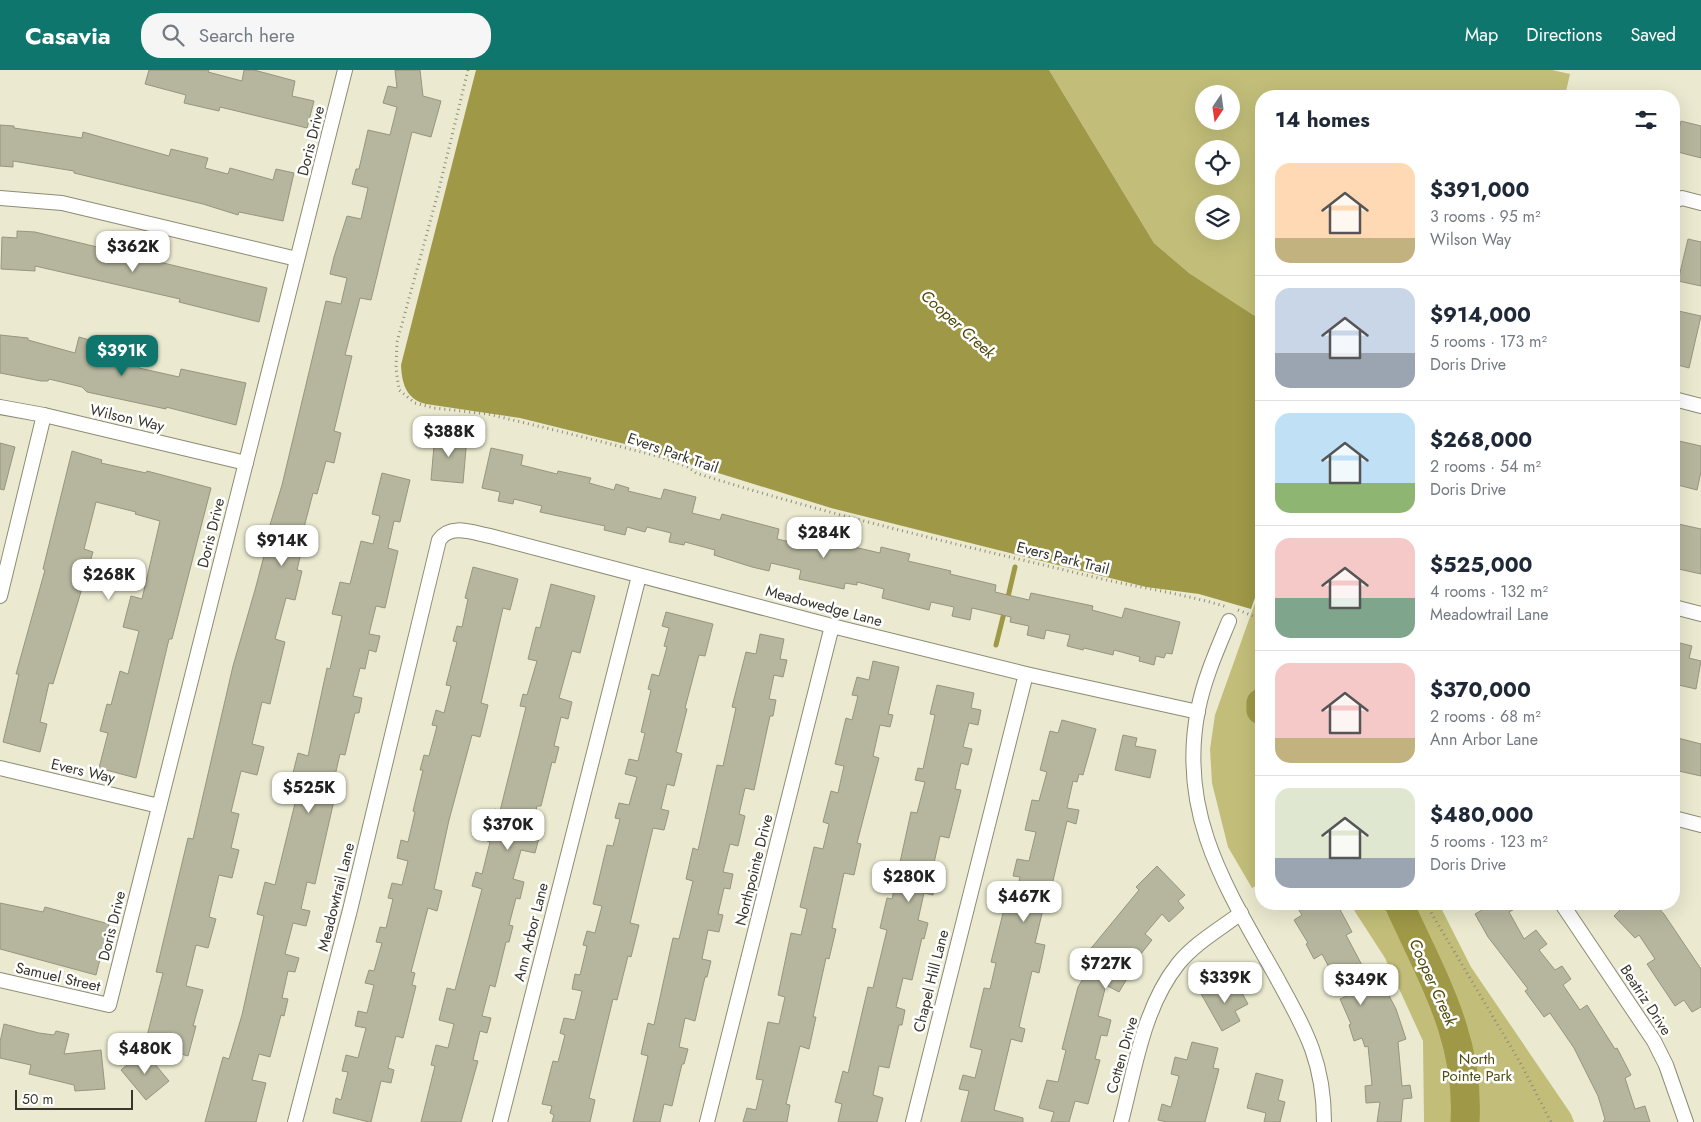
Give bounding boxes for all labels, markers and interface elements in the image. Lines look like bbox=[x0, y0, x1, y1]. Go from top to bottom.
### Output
search box bbox=[141, 13, 491, 58]
text: Casavia bbox=[25, 18, 111, 53]
icon: search bbox=[159, 21, 187, 49]
text: Search here bbox=[199, 22, 295, 49]
text: Map bbox=[1465, 22, 1498, 48]
text: Directions bbox=[1526, 22, 1602, 48]
text: Saved bbox=[1630, 22, 1676, 48]
north arrow bbox=[1195, 85, 1240, 130]
map controls bbox=[1195, 85, 1240, 240]
street label: Doris Drive bbox=[292, 103, 330, 178]
text: 14 homes bbox=[1275, 105, 1370, 135]
icon: filters bbox=[1632, 106, 1660, 134]
button: locate bbox=[1195, 140, 1240, 185]
text: $391,000 bbox=[1430, 175, 1529, 205]
icon: home bbox=[1315, 183, 1375, 243]
button: layers bbox=[1195, 195, 1240, 240]
text: 3 rooms · 95 m² bbox=[1430, 205, 1541, 228]
text: Wilson Way bbox=[1430, 228, 1511, 251]
pin: $362K bbox=[98, 230, 168, 273]
text: $362K bbox=[107, 235, 159, 258]
water label: Cooper Creek bbox=[916, 284, 1001, 364]
text: $914,000 bbox=[1430, 300, 1531, 330]
icon: home bbox=[1315, 308, 1375, 368]
text: 5 rooms · 173 m² bbox=[1430, 330, 1547, 353]
pin: $391K bbox=[87, 334, 157, 377]
text: $391K bbox=[97, 339, 147, 362]
text: Doris Drive bbox=[1430, 353, 1506, 376]
street label: Wilson Way bbox=[88, 399, 167, 437]
pin: $388K bbox=[414, 416, 484, 458]
text: $388K bbox=[423, 420, 475, 443]
text: $268,000 bbox=[1430, 425, 1532, 455]
street label: Evers Park Trail bbox=[625, 427, 721, 479]
icon: home bbox=[1315, 433, 1375, 493]
text: 2 rooms · 54 m² bbox=[1430, 455, 1541, 478]
text: Doris Drive bbox=[1430, 478, 1506, 501]
street label: Doris Drive bbox=[192, 495, 230, 570]
pin: $284K bbox=[789, 516, 859, 559]
text: $284K bbox=[798, 521, 850, 544]
pin: $914K bbox=[247, 524, 317, 567]
text: $914K bbox=[256, 529, 308, 552]
street label: Evers Park Trail bbox=[1014, 536, 1112, 580]
text: $525,000 bbox=[1430, 550, 1532, 580]
pin: $268K bbox=[74, 558, 144, 601]
icon: home bbox=[1315, 558, 1375, 618]
text: $268K bbox=[83, 563, 135, 586]
street label: Meadowedge Lane bbox=[763, 580, 885, 632]
text: 4 rooms · 132 m² bbox=[1430, 580, 1548, 603]
text: Meadowtrail Lane bbox=[1430, 603, 1549, 626]
text: $370,000 bbox=[1430, 675, 1531, 705]
icon: home bbox=[1315, 683, 1375, 743]
text: 2 rooms · 68 m² bbox=[1430, 705, 1541, 728]
text: Ann Arbor Lane bbox=[1430, 728, 1538, 751]
street label: Evers Way bbox=[49, 753, 118, 789]
pin: $525K bbox=[274, 772, 344, 814]
text: $525K bbox=[283, 776, 335, 799]
text: $480,000 bbox=[1430, 800, 1533, 830]
pin: $370K bbox=[473, 808, 543, 851]
icon: home bbox=[1315, 808, 1375, 868]
street label: Northpointe Drive bbox=[730, 812, 779, 928]
text: $370K bbox=[482, 813, 534, 836]
text: 5 rooms · 123 m² bbox=[1430, 830, 1548, 853]
street label: Meadowtrail Lane bbox=[312, 840, 360, 954]
text: Doris Drive bbox=[1430, 853, 1506, 876]
pin: $280K bbox=[874, 860, 944, 903]
text: $280K bbox=[883, 865, 935, 888]
street label: Ann Arbor Lane bbox=[508, 880, 554, 984]
pin: $467K bbox=[989, 880, 1059, 923]
text: $467K bbox=[998, 885, 1050, 908]
street label: Doris Drive bbox=[93, 888, 131, 963]
street label: Chapel Hill Lane bbox=[908, 927, 954, 1035]
water label: Cooper Creek bbox=[1404, 935, 1463, 1030]
pin: $727K bbox=[1071, 948, 1141, 990]
text: $727K bbox=[1081, 952, 1131, 975]
street label: Samuel Street bbox=[13, 957, 103, 998]
street label: Beatriz Drive bbox=[1615, 960, 1677, 1040]
pin: $339K bbox=[1190, 962, 1260, 1004]
pin: $349K bbox=[1326, 964, 1396, 1006]
text: $339K bbox=[1199, 966, 1251, 989]
text: $349K bbox=[1335, 968, 1387, 991]
street label: Cotten Drive bbox=[1101, 1014, 1144, 1096]
pin: $480K bbox=[110, 1032, 180, 1075]
text: $480K bbox=[119, 1037, 171, 1060]
park label: North Pointe Park bbox=[1442, 1048, 1513, 1087]
scale bar bbox=[15, 1087, 132, 1110]
text: 50 m bbox=[22, 1089, 53, 1109]

